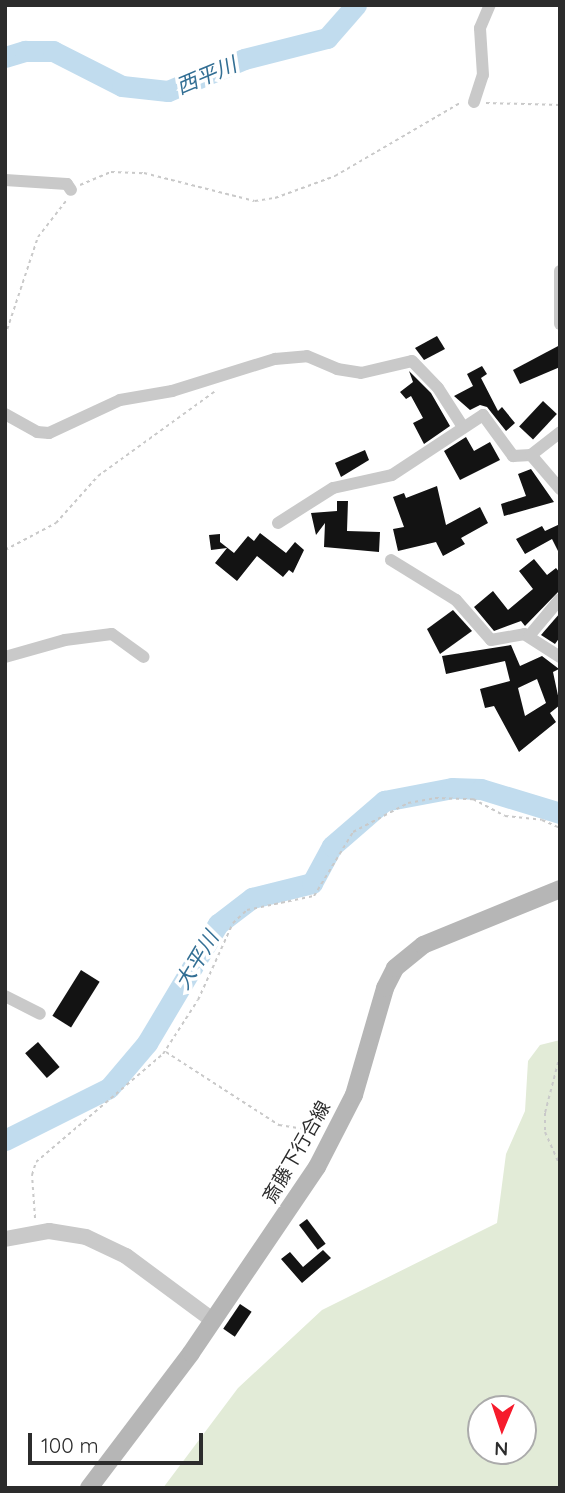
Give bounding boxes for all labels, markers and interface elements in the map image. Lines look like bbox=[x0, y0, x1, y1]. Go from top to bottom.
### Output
water label: 西平川 bbox=[172, 51, 240, 99]
water label: 大平川 bbox=[169, 927, 223, 993]
street label: 斎藤下行合線 bbox=[259, 1097, 335, 1207]
north arrow bbox=[467, 1395, 537, 1465]
scale bar bbox=[32, 1420, 206, 1464]
text: 100 m bbox=[41, 1432, 99, 1458]
text: N bbox=[494, 1437, 509, 1461]

